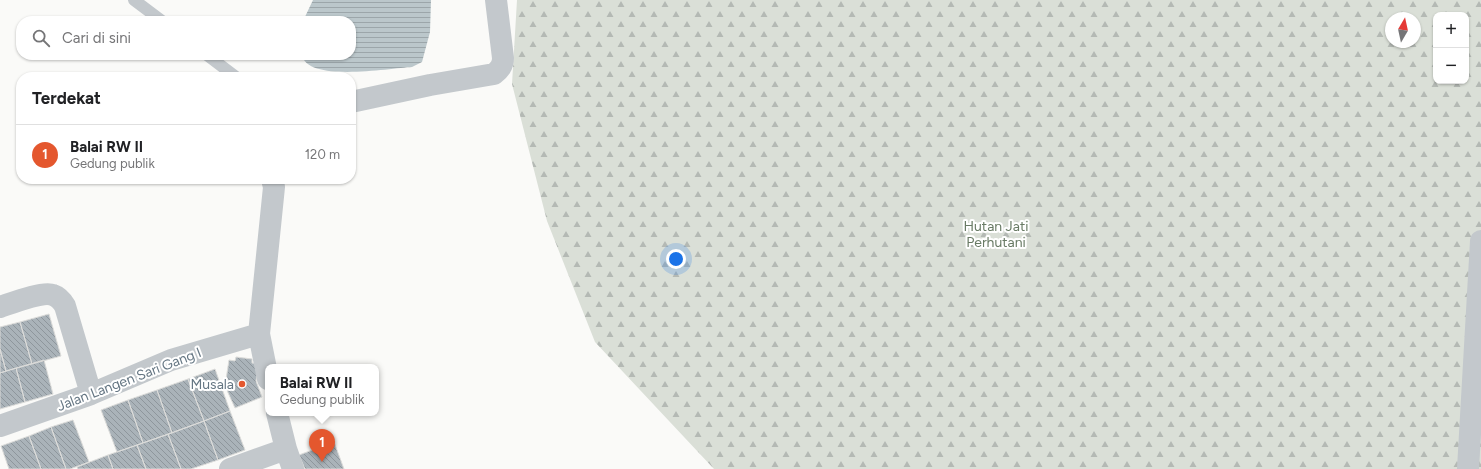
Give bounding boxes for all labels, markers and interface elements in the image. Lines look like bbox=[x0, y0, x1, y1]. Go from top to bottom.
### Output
north arrow bbox=[1385, 12, 1421, 48]
map controls bbox=[1433, 12, 1469, 84]
button: + bbox=[1433, 12, 1469, 48]
search box bbox=[16, 16, 356, 60]
icon: search bbox=[30, 27, 52, 49]
text: Cari di sini bbox=[62, 29, 131, 47]
button: − bbox=[1433, 48, 1469, 84]
text: Terdekat bbox=[32, 88, 101, 108]
text: Balai RW II bbox=[70, 138, 143, 156]
text: 1 bbox=[42, 147, 48, 162]
text: 120 m bbox=[305, 147, 340, 162]
text: Gedung publik bbox=[70, 156, 155, 171]
park label: Hutan Jati Perhutani bbox=[964, 218, 1028, 251]
your location bbox=[666, 249, 686, 269]
street label: Jalan Langen Sari Gang I bbox=[55, 344, 204, 415]
popup bbox=[265, 364, 379, 416]
text: Balai RW II bbox=[280, 374, 353, 392]
place label: Musala bbox=[190, 376, 234, 393]
marker: Musala bbox=[237, 379, 247, 389]
text: Gedung publik bbox=[280, 392, 364, 407]
pin: 1 bbox=[309, 429, 335, 462]

